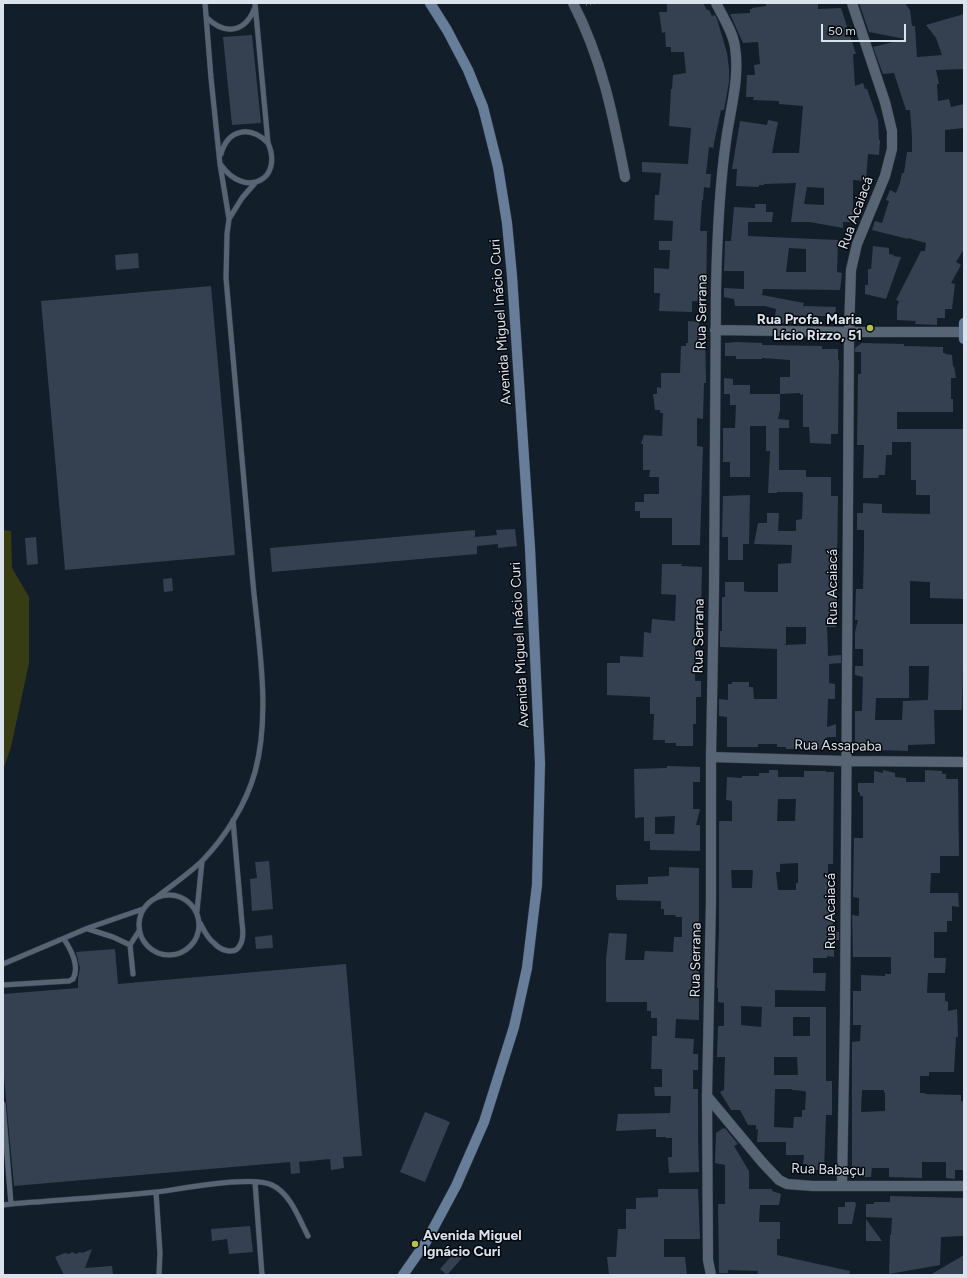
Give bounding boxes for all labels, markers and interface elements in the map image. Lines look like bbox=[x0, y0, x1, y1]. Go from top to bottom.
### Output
scale bar bbox=[823, 16, 908, 42]
text: 50 m bbox=[828, 24, 856, 38]
street label: Rua Acaiacá bbox=[835, 174, 877, 252]
street label: Avenida Miguel Inácio Curi bbox=[487, 238, 515, 406]
street label: Rua Serrana bbox=[693, 274, 711, 350]
place label: Rua Profa. Maria Lício Rizzo, 51 bbox=[757, 312, 862, 344]
marker: Rua Profa. Maria Lício Rizzo, 51 bbox=[865, 323, 875, 333]
street label: Rua Acaiacá bbox=[825, 549, 841, 625]
street label: Avenida Miguel Inácio Curi bbox=[507, 562, 533, 728]
street label: Rua Serrana bbox=[690, 598, 708, 674]
street label: Rua Assapaba bbox=[794, 737, 882, 755]
street label: Rua Acaiacá bbox=[823, 873, 839, 949]
street label: Rua Serrana bbox=[687, 922, 705, 998]
street label: Rua Babaçu bbox=[791, 1160, 865, 1180]
place label: Avenida Miguel Ignácio Curi bbox=[423, 1228, 522, 1260]
marker: Avenida Miguel Ignácio Curi bbox=[410, 1239, 420, 1249]

